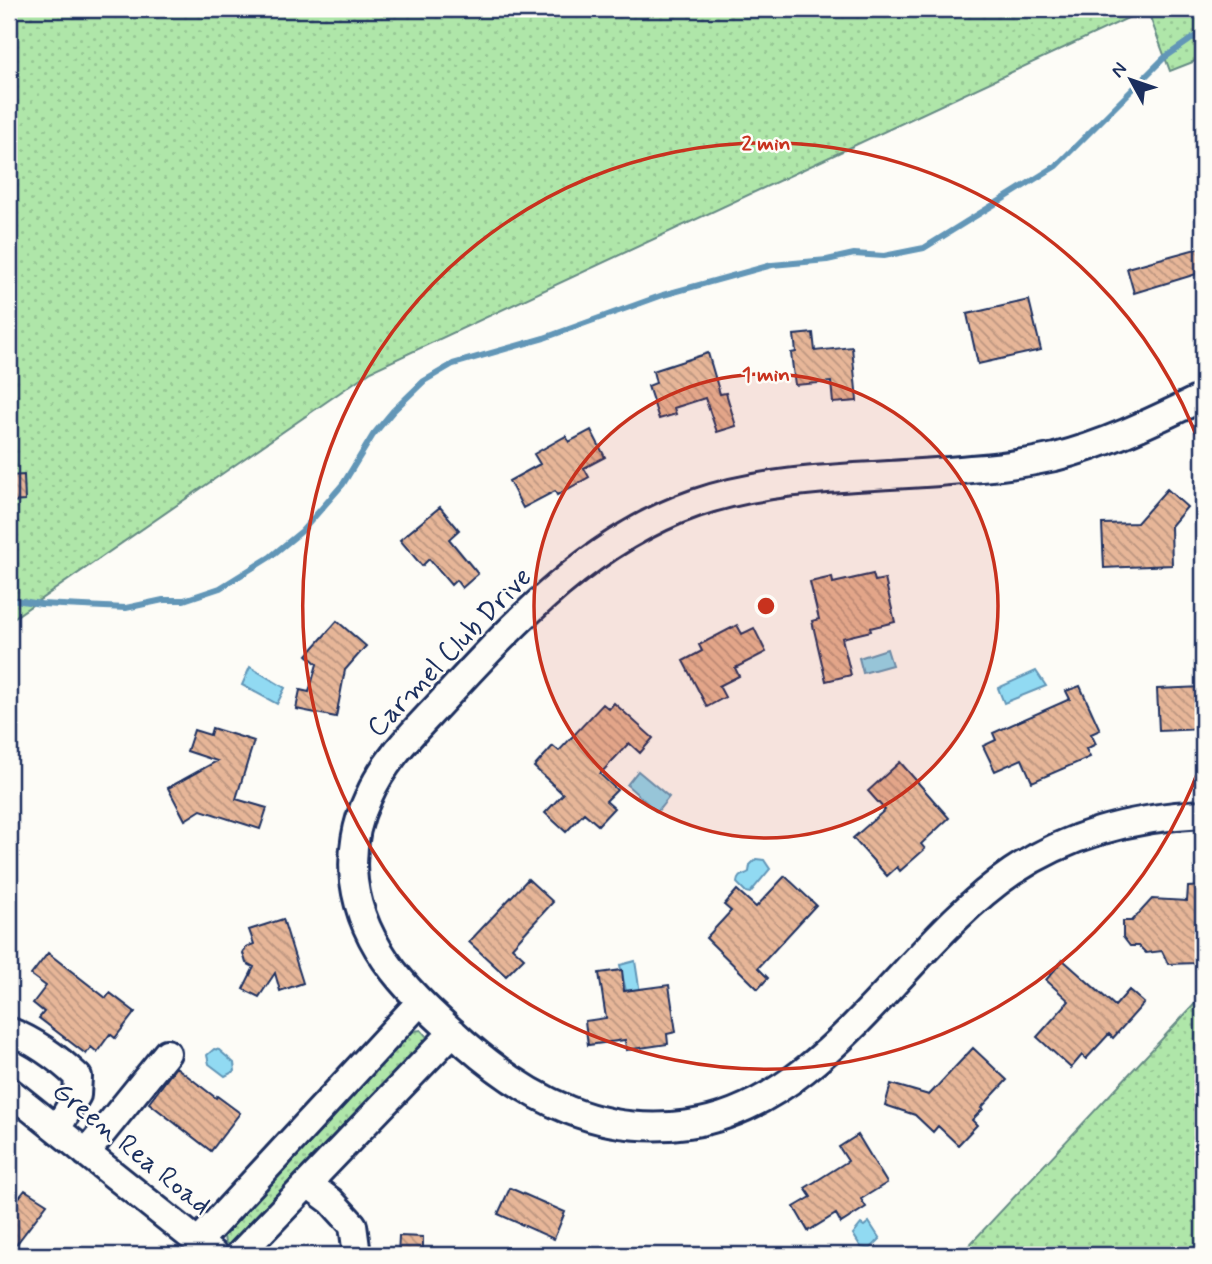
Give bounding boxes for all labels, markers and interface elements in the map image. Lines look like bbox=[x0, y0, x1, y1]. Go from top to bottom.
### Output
north arrow bbox=[1096, 46, 1166, 116]
text: N bbox=[1105, 57, 1133, 83]
text: 2 min bbox=[741, 130, 791, 158]
text: 1 min bbox=[742, 361, 790, 389]
street label: Carmel Club Drive bbox=[359, 560, 541, 746]
centre of rings bbox=[754, 594, 778, 618]
street label: Green Rea Road bbox=[44, 1073, 218, 1225]

